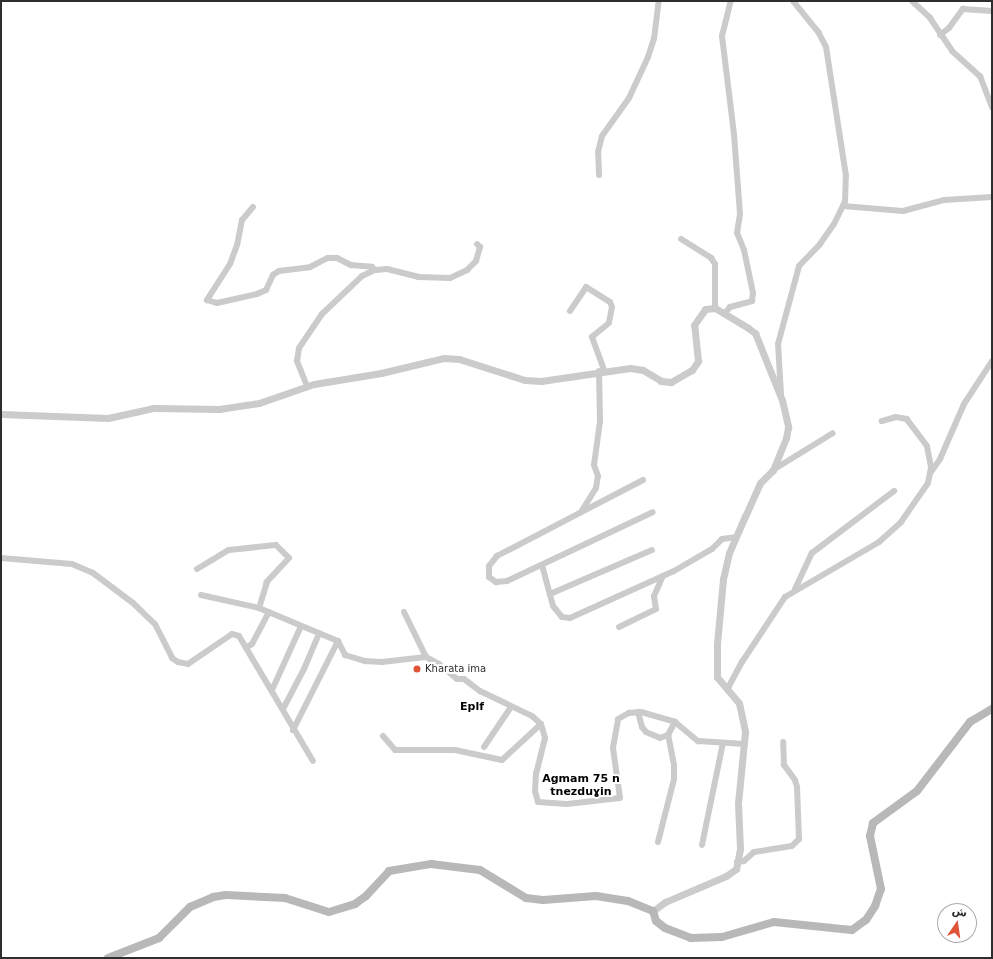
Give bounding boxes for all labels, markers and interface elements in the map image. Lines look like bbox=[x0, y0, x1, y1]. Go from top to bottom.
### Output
place label: Kharata ima bbox=[425, 663, 486, 675]
marker: Kharata ima bbox=[412, 664, 422, 674]
district label: Eplf bbox=[460, 700, 484, 714]
district label: Agmam 75 n tnezduɣin bbox=[542, 773, 620, 799]
north arrow bbox=[937, 903, 977, 943]
text: ش bbox=[951, 904, 968, 920]

